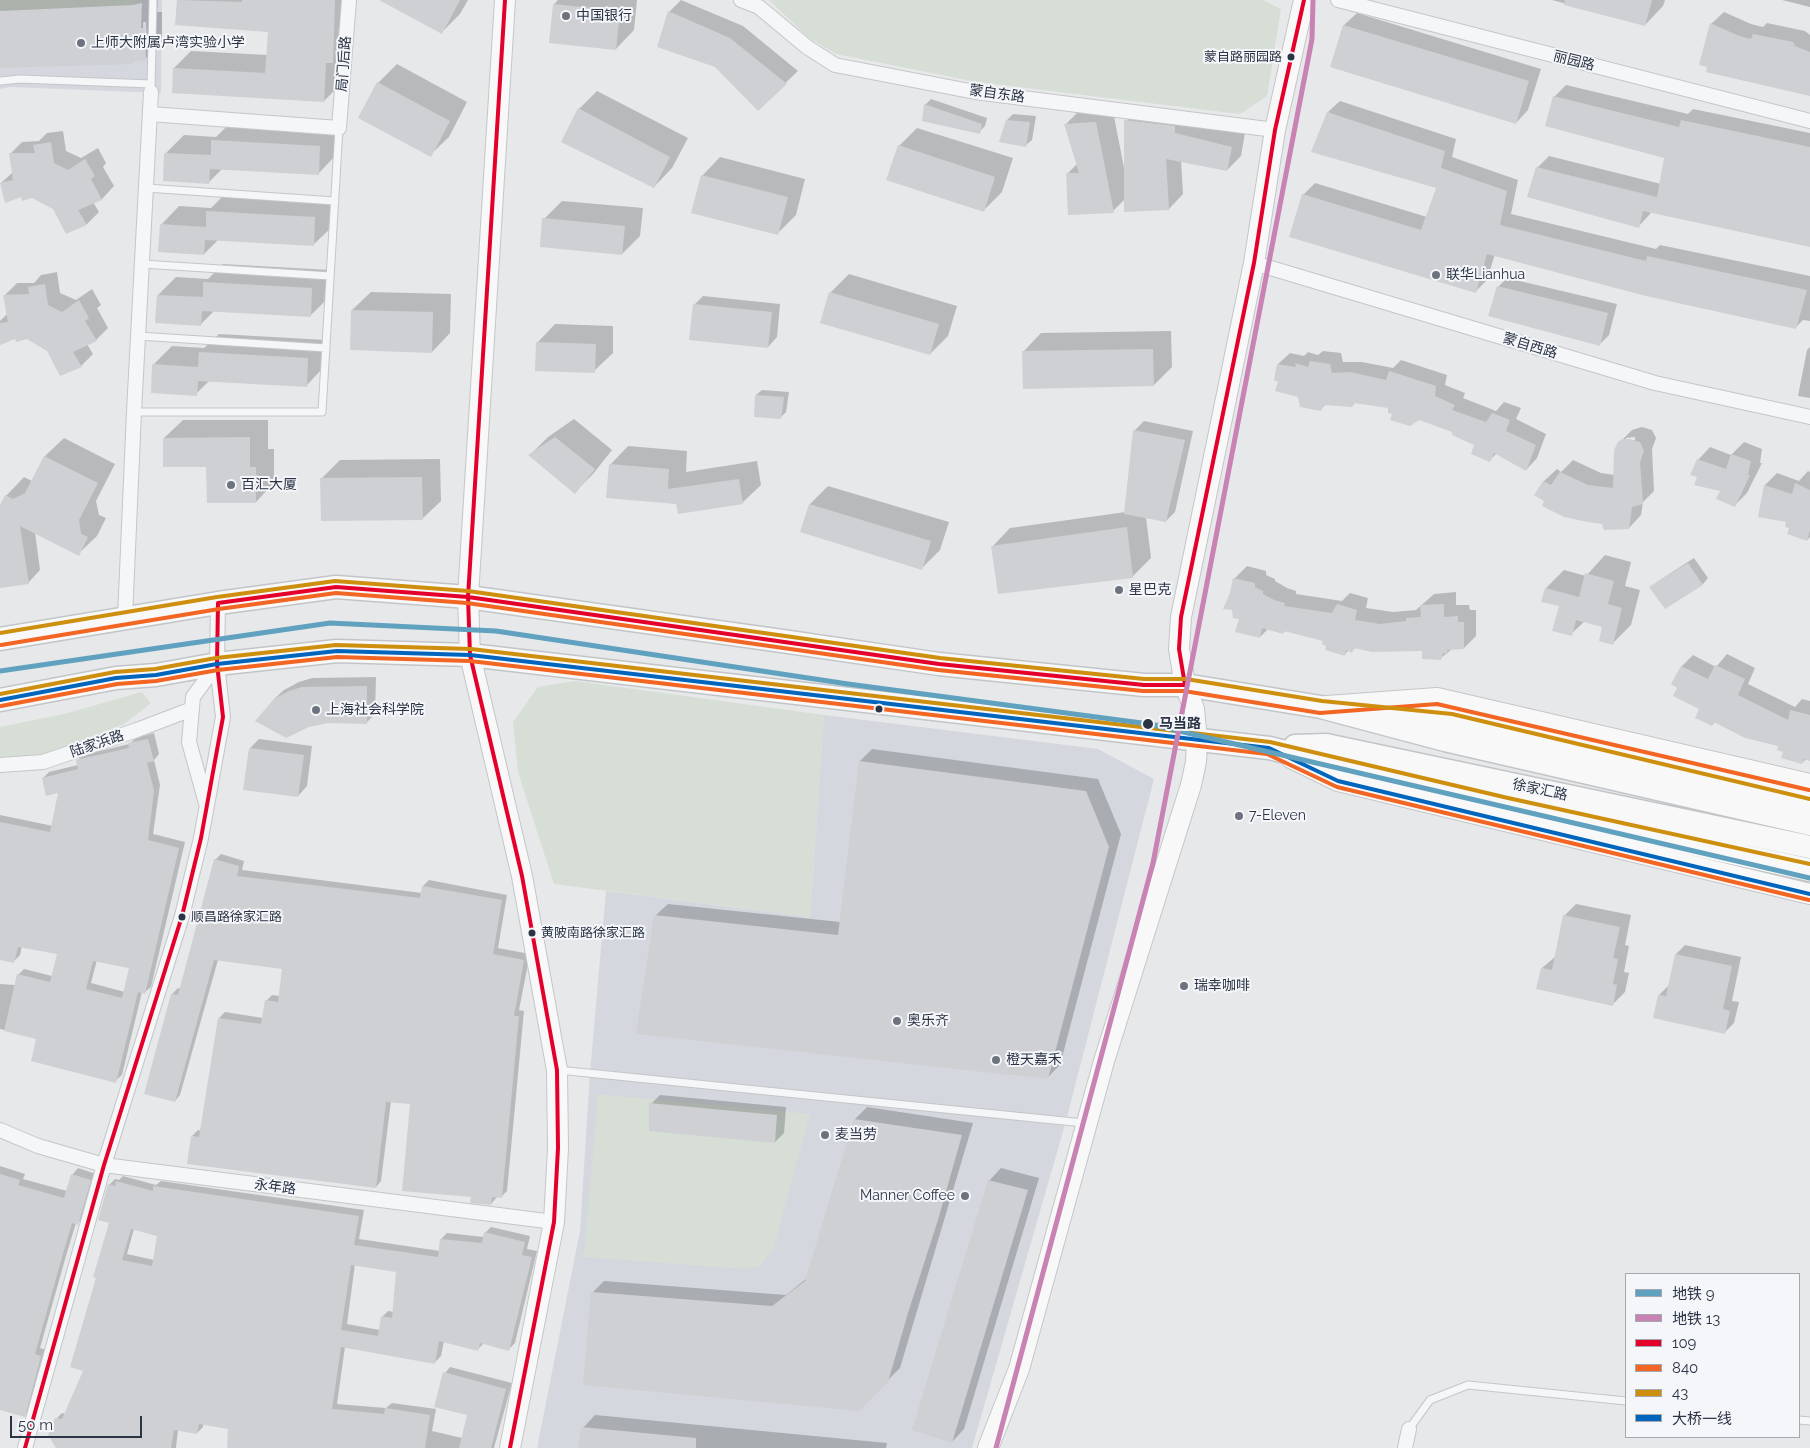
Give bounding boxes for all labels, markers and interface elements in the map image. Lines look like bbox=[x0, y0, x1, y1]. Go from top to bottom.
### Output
place label: 中国银行 bbox=[576, 8, 632, 24]
marker: 中国银行 bbox=[560, 10, 572, 22]
place label: 上师大附属卢湾实验小学 bbox=[91, 35, 245, 51]
street label: 局门后路 bbox=[334, 35, 354, 93]
marker: 上师大附属卢湾实验小学 bbox=[75, 37, 87, 49]
street label: 丽园路 bbox=[1552, 48, 1596, 74]
place label: 蒙自路丽园路 bbox=[1204, 49, 1282, 65]
marker: 蒙自路丽园路 bbox=[1286, 52, 1296, 62]
street label: 蒙自东路 bbox=[968, 82, 1026, 106]
place label: 联华Lianhua bbox=[1446, 267, 1525, 283]
marker: 联华Lianhua bbox=[1430, 269, 1442, 281]
street label: 蒙自西路 bbox=[1501, 330, 1559, 362]
place label: 百汇大厦 bbox=[241, 477, 297, 493]
marker: 百汇大厦 bbox=[225, 479, 237, 491]
place label: 星巴克 bbox=[1129, 582, 1171, 598]
marker: 星巴克 bbox=[1113, 584, 1125, 596]
place label: 上海社会科学院 bbox=[326, 702, 424, 718]
marker: 上海社会科学院 bbox=[310, 704, 322, 716]
unlabelled marker bbox=[874, 704, 884, 714]
place label: 马当路 bbox=[1159, 716, 1201, 732]
marker: 马当路 bbox=[1141, 717, 1155, 731]
street label: 陆家浜路 bbox=[68, 727, 126, 761]
street label: 徐家汇路 bbox=[1511, 776, 1569, 804]
place label: 7-Eleven bbox=[1249, 808, 1306, 824]
marker: 7-Eleven bbox=[1233, 810, 1245, 822]
place label: 顺昌路徐家汇路 bbox=[191, 909, 282, 925]
marker: 顺昌路徐家汇路 bbox=[177, 912, 187, 922]
place label: 黄陂南路徐家汇路 bbox=[541, 925, 645, 941]
marker: 黄陂南路徐家汇路 bbox=[527, 928, 537, 938]
place label: 瑞幸咖啡 bbox=[1194, 978, 1250, 994]
marker: 瑞幸咖啡 bbox=[1178, 980, 1190, 992]
place label: 奥乐齐 bbox=[907, 1013, 949, 1029]
marker: 奥乐齐 bbox=[891, 1015, 903, 1027]
place label: 橙天嘉禾 bbox=[1006, 1052, 1062, 1068]
marker: 橙天嘉禾 bbox=[990, 1054, 1002, 1066]
place label: 麦当劳 bbox=[835, 1127, 877, 1143]
marker: 麦当劳 bbox=[819, 1129, 831, 1141]
street label: 永年路 bbox=[253, 1176, 297, 1198]
place label: Manner Coffee bbox=[860, 1188, 955, 1204]
marker: Manner Coffee bbox=[959, 1190, 971, 1202]
legend bbox=[1625, 1273, 1800, 1438]
text: 地铁 9 bbox=[1672, 1285, 1715, 1303]
text: 地铁 13 bbox=[1672, 1310, 1720, 1328]
text: 109 bbox=[1672, 1334, 1696, 1352]
text: 840 bbox=[1672, 1359, 1698, 1377]
text: 43 bbox=[1672, 1384, 1688, 1402]
scale bar bbox=[12, 1406, 145, 1438]
text: 大桥一线 bbox=[1672, 1410, 1732, 1428]
text: 50 m bbox=[18, 1416, 53, 1434]

